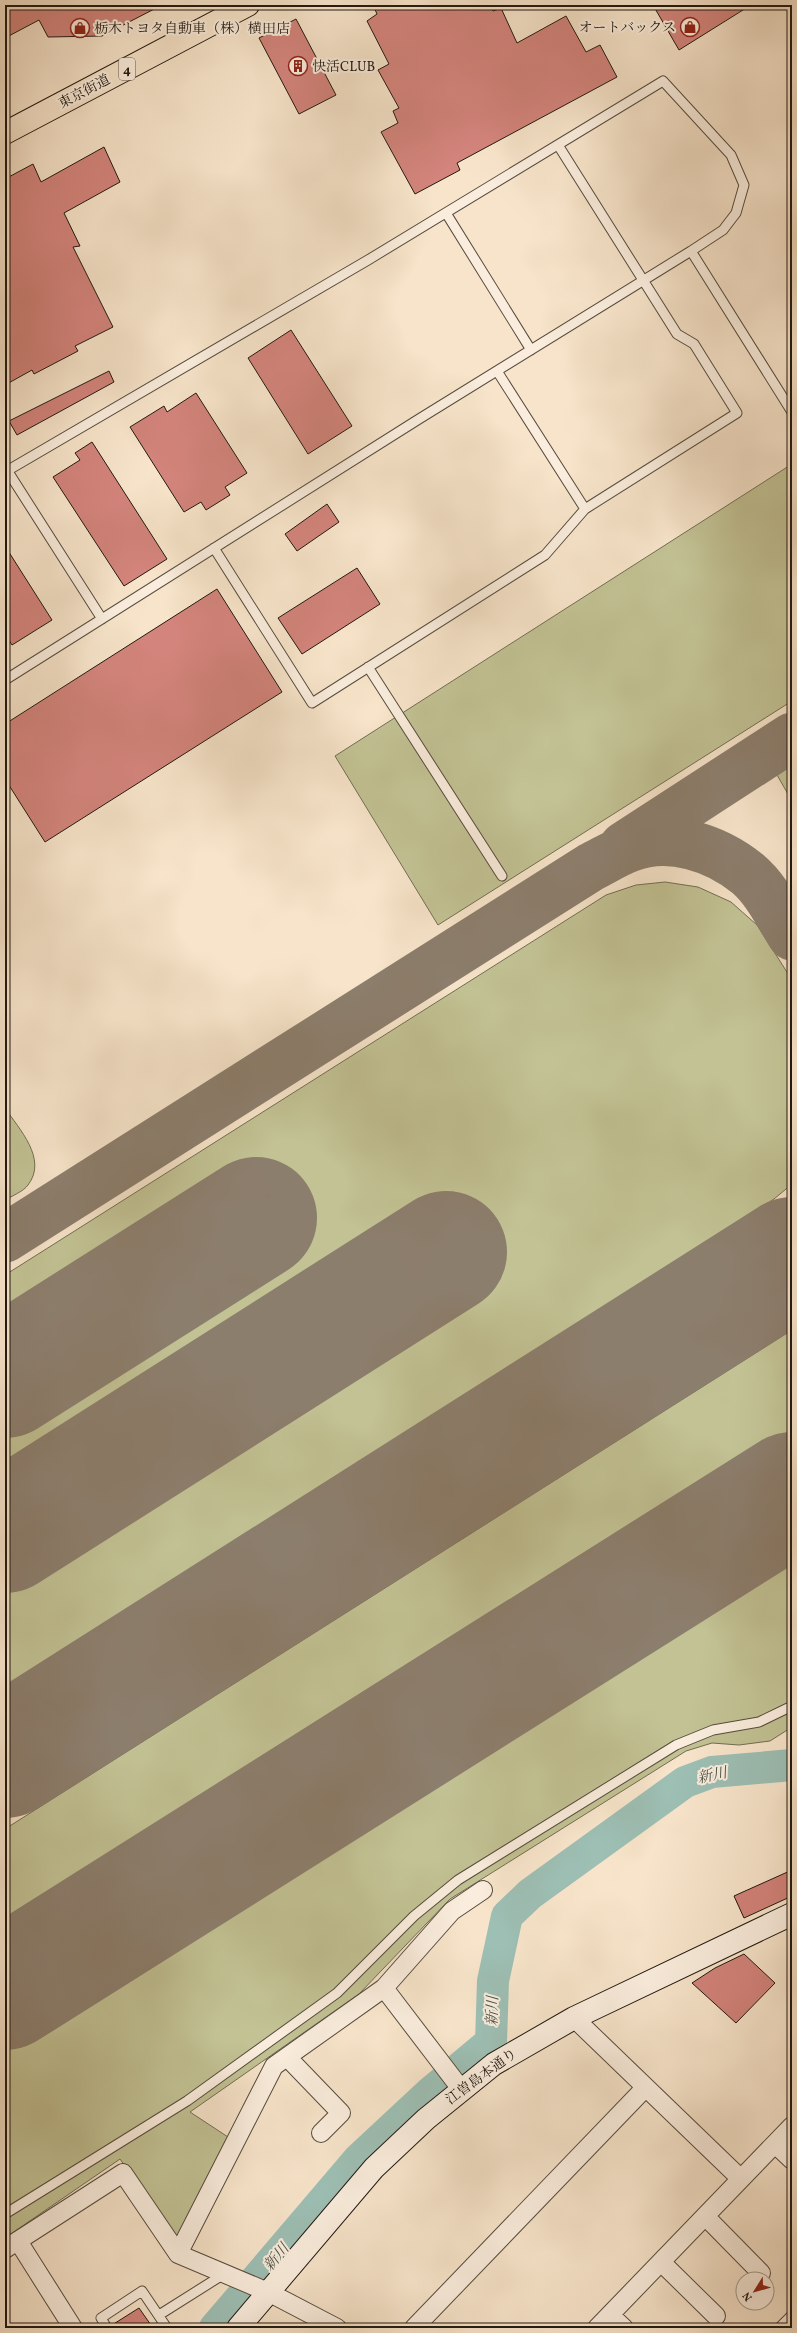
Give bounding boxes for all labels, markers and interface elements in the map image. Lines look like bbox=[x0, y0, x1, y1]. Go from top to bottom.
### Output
shop icon: オートバックス bbox=[679, 16, 701, 38]
shop icon: 栃木トヨタ自動車（株）横田店 bbox=[69, 17, 91, 39]
place label: オートバックス bbox=[578, 19, 676, 38]
place label: 栃木トヨタ自動車（株）横田店 bbox=[94, 20, 290, 39]
building icon: 快活CLUB bbox=[287, 55, 309, 77]
road number: 4 bbox=[119, 58, 135, 80]
place label: 快活CLUB bbox=[312, 58, 375, 77]
street label: 東京街道 bbox=[56, 71, 114, 114]
water label: 新川 bbox=[695, 1763, 731, 1790]
water label: 新川 bbox=[482, 1994, 505, 2026]
street label: 江曽島本通り bbox=[442, 2045, 521, 2110]
water label: 新川 bbox=[259, 2238, 296, 2276]
north arrow bbox=[735, 2271, 775, 2311]
text: N bbox=[740, 2288, 757, 2304]

